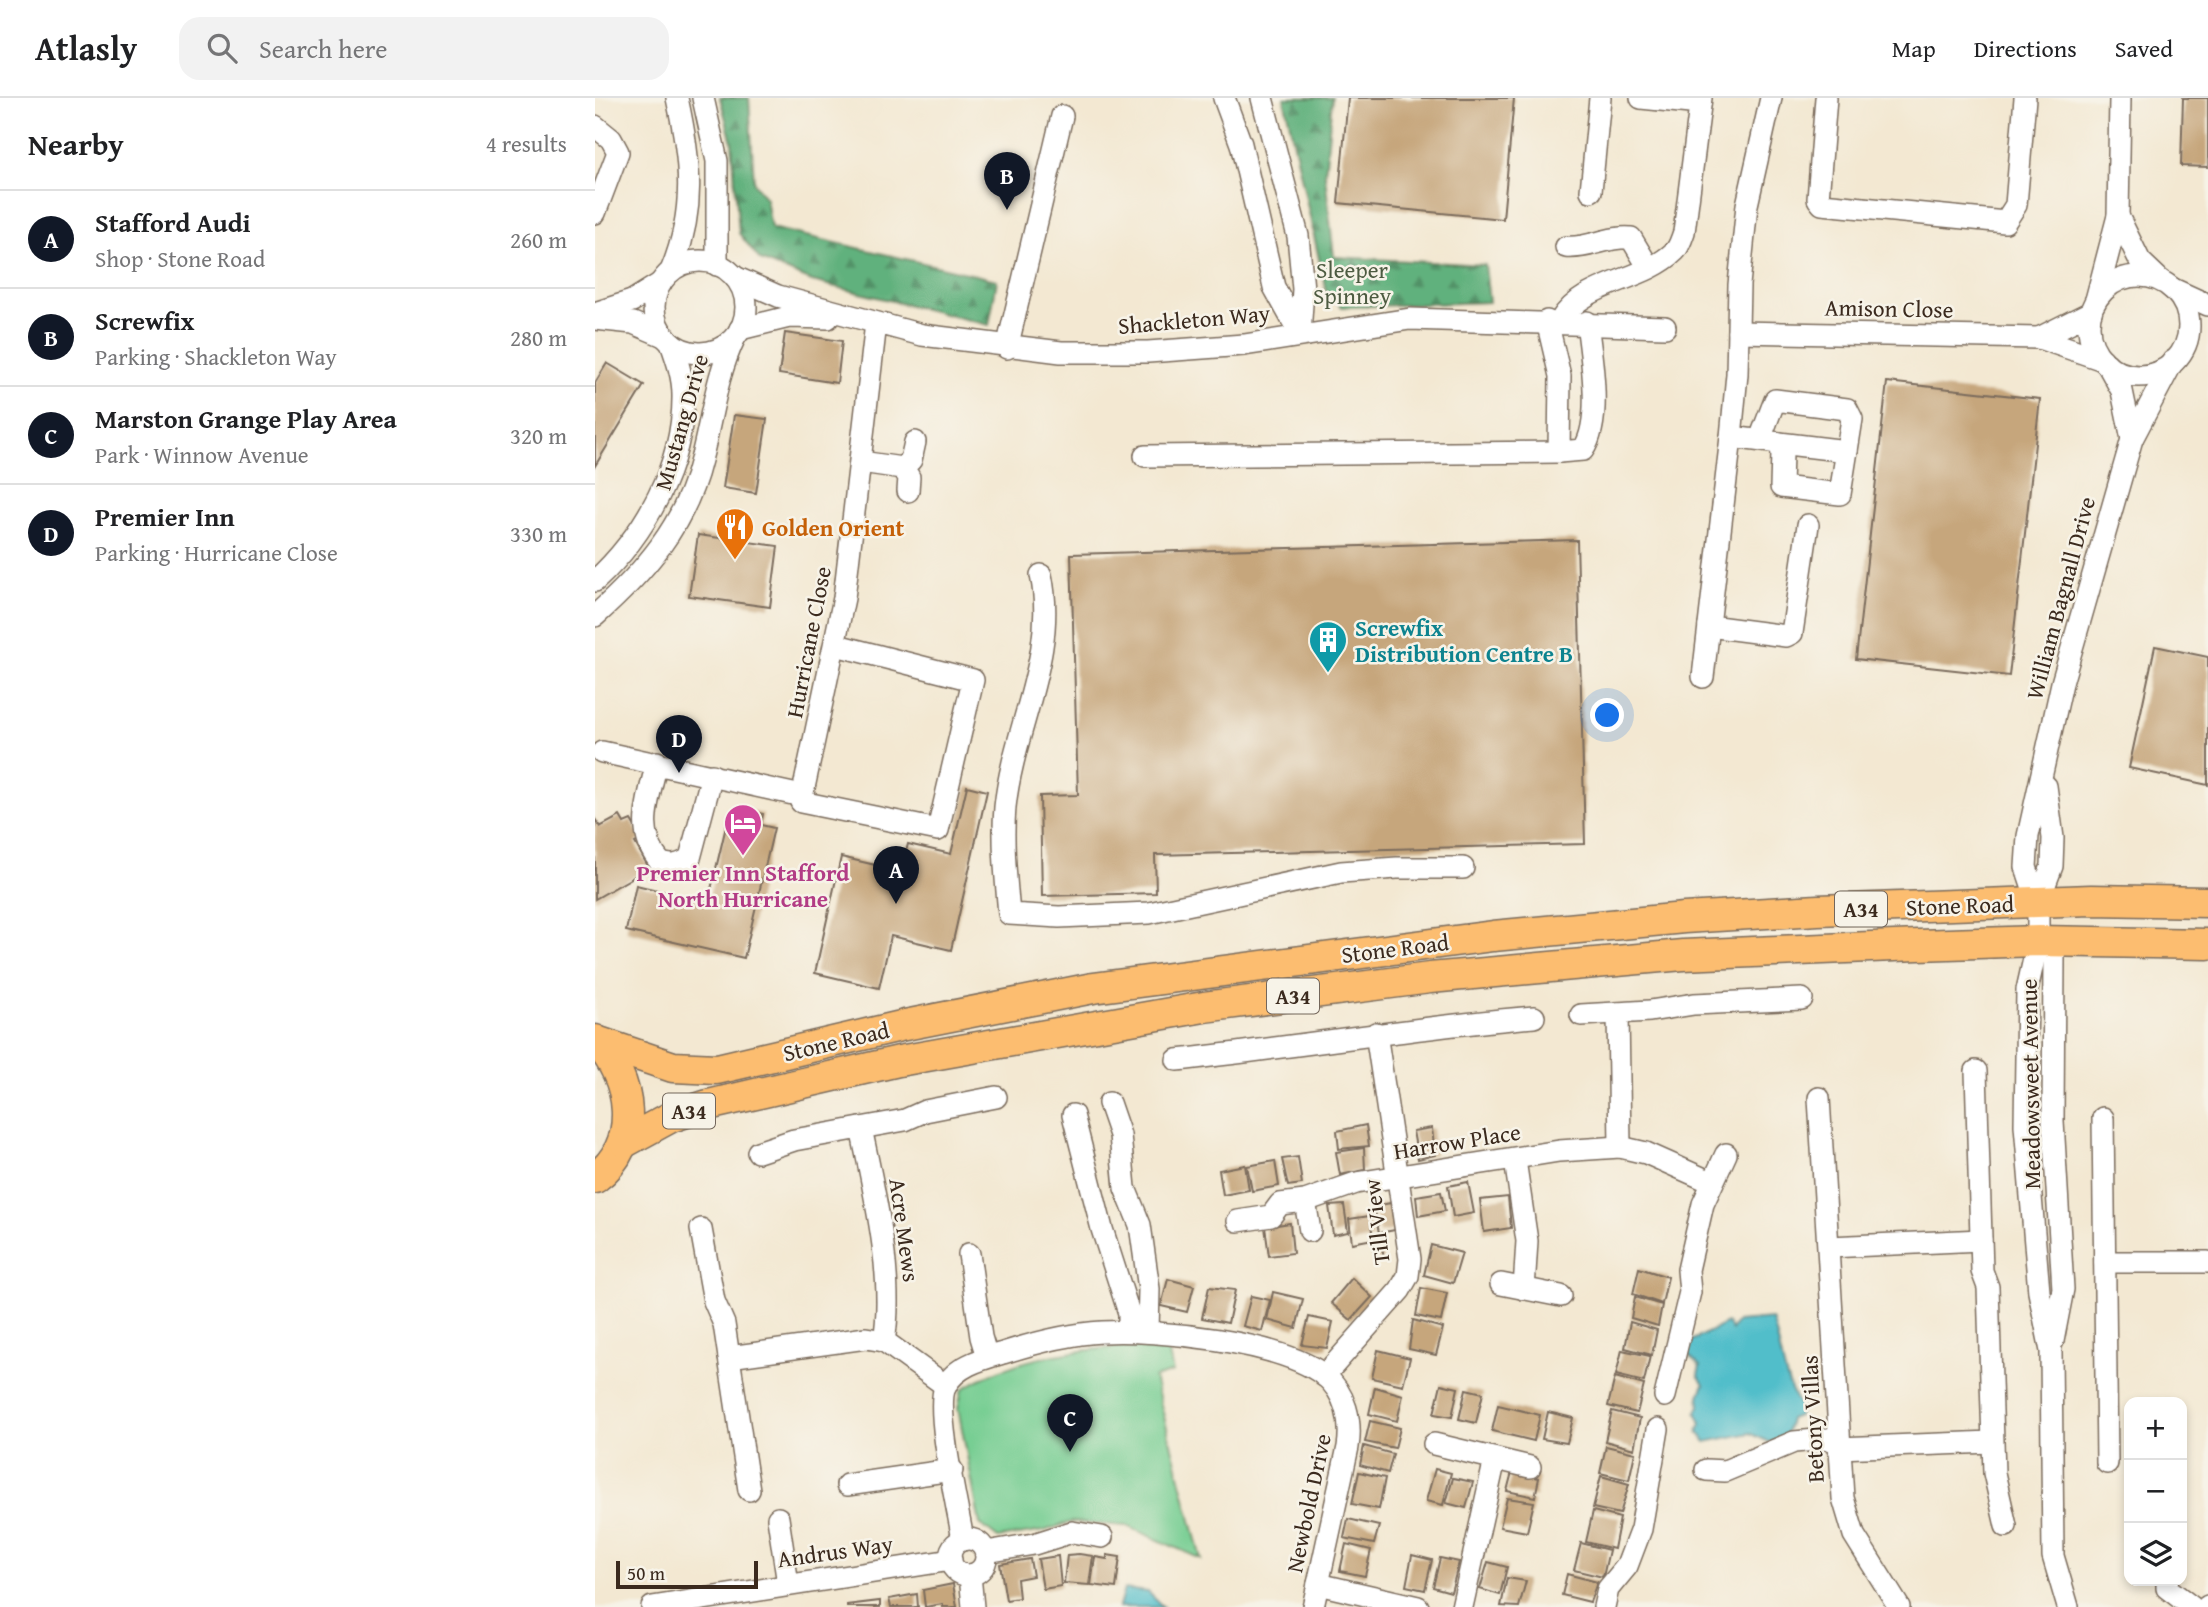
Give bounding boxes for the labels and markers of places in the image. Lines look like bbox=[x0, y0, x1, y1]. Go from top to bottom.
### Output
pin: B bbox=[984, 152, 1030, 210]
restaurant icon: Golden Orient bbox=[714, 506, 756, 561]
place label: Golden Orient bbox=[762, 511, 905, 544]
place label: Screwfix Distribution Centre B bbox=[1355, 611, 1573, 670]
building icon: Screwfix Distribution Centre B bbox=[1307, 619, 1349, 674]
pin: D bbox=[656, 715, 702, 773]
hotel icon: Premier Inn Stafford North Hurricane bbox=[722, 802, 764, 857]
pin: A bbox=[873, 846, 919, 904]
place label: Premier Inn Stafford North Hurricane bbox=[636, 856, 850, 915]
pin: C bbox=[1047, 1394, 1093, 1452]

